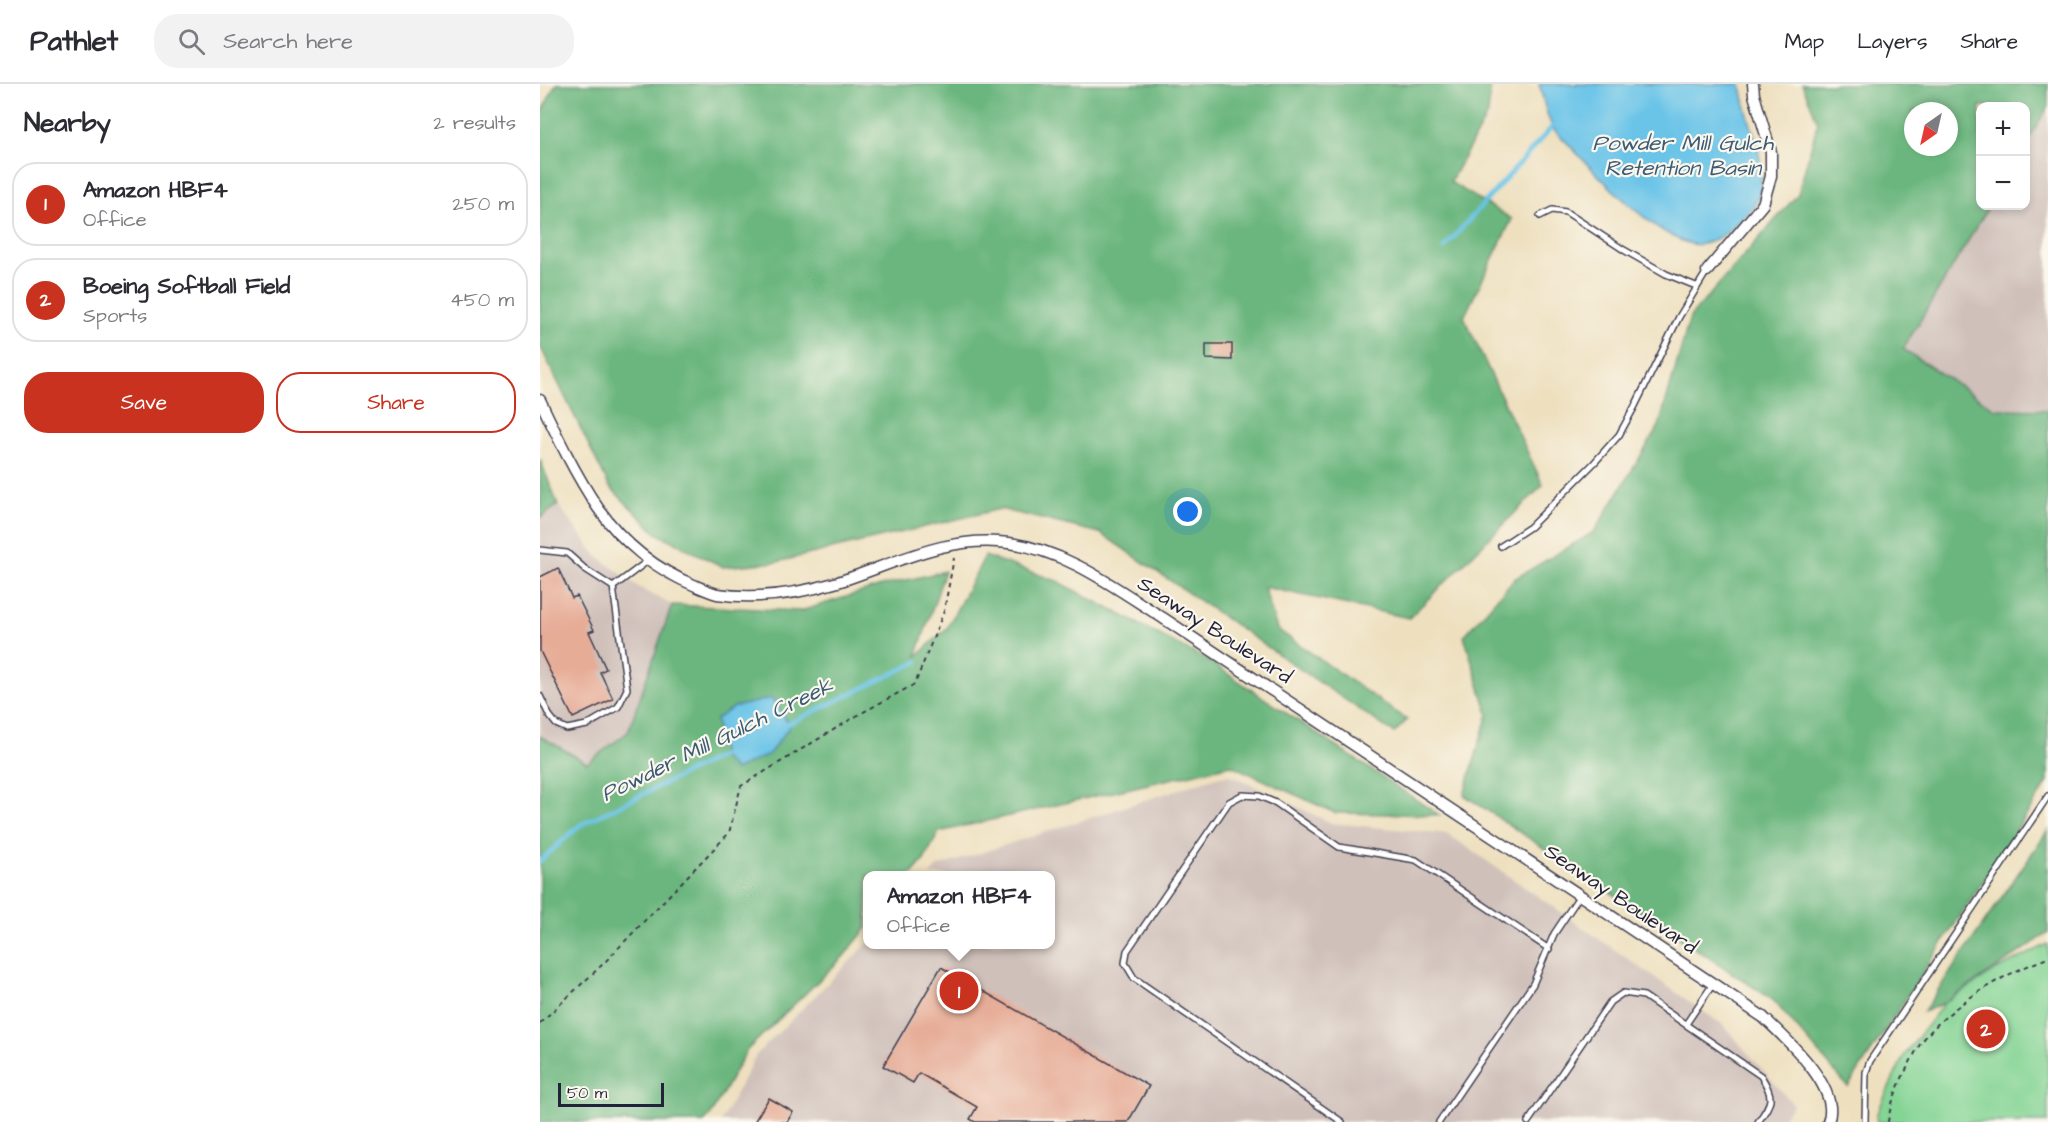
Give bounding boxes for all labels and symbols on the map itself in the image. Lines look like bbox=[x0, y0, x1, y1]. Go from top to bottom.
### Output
north arrow bbox=[1904, 102, 1958, 156]
water label: Powder Mill Gulch Retention Basin bbox=[1593, 128, 1774, 184]
your location bbox=[1173, 497, 1202, 526]
street label: Seaway Boulevard bbox=[1131, 569, 1298, 693]
water label: Powder Mill Gulch Creek bbox=[596, 670, 838, 810]
street label: Seaway Boulevard bbox=[1538, 837, 1704, 963]
pin: 1 bbox=[940, 968, 978, 1014]
pin: 2 bbox=[1966, 1006, 2006, 1052]
scale bar bbox=[558, 1080, 664, 1108]

